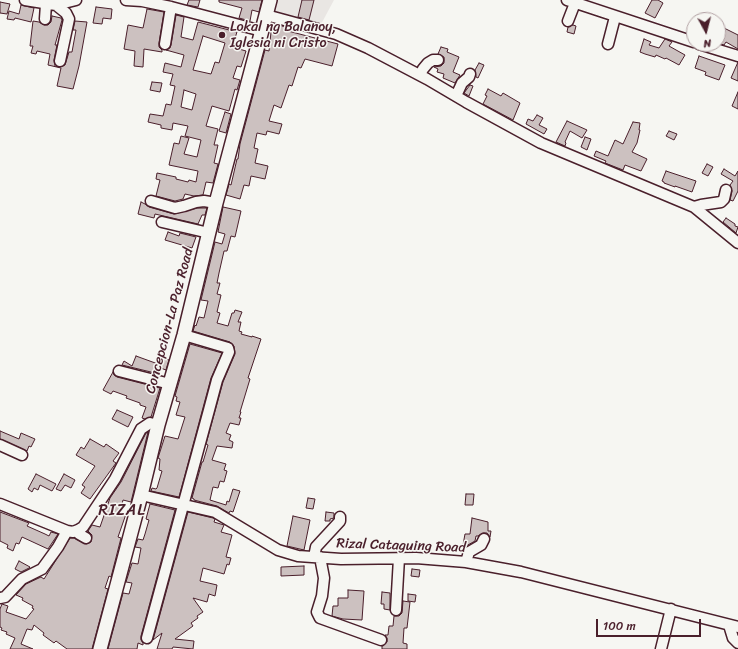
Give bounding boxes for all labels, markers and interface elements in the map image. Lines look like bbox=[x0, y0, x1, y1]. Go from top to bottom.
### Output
north arrow bbox=[686, 12, 726, 52]
place label: Lokal ng Balanoy, Iglesia ni Cristo bbox=[230, 19, 336, 52]
marker: Lokal ng Balanoy, Iglesia ni Cristo bbox=[217, 30, 227, 40]
text: N bbox=[702, 34, 712, 53]
street label: Concepcion-La Paz Road bbox=[142, 246, 198, 396]
district label: RIZAL bbox=[98, 501, 146, 521]
street label: Rizal Cataguing Road bbox=[336, 535, 466, 557]
scale bar bbox=[598, 611, 703, 637]
text: 100 m bbox=[603, 615, 636, 637]

